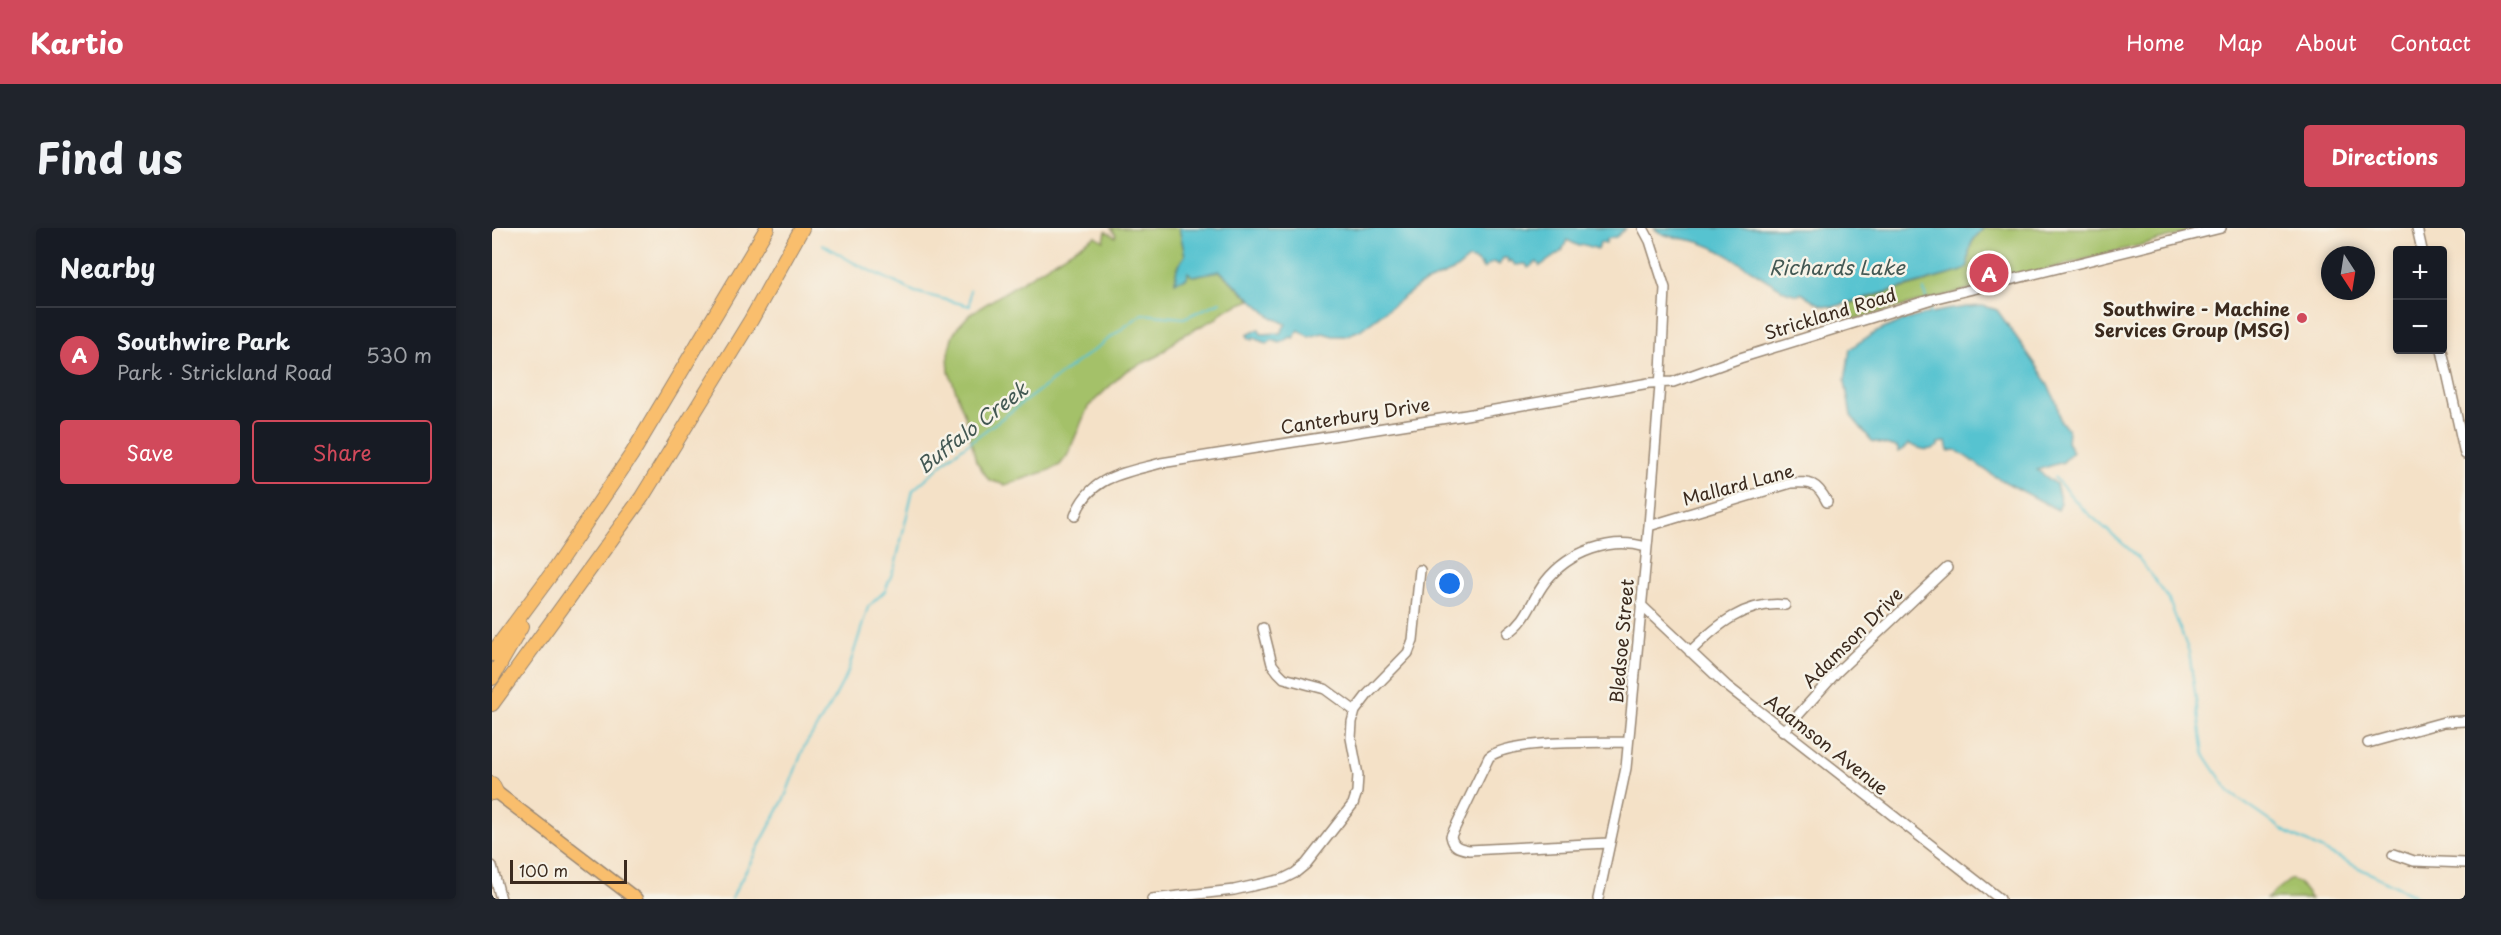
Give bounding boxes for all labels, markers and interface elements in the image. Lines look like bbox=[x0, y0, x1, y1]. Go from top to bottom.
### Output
text: Kartio bbox=[30, 21, 124, 64]
text: Home bbox=[2126, 26, 2185, 58]
text: Map bbox=[2218, 26, 2263, 58]
text: About bbox=[2296, 26, 2357, 58]
text: Contact bbox=[2390, 26, 2471, 58]
text: Find us bbox=[36, 125, 183, 188]
button: Directions bbox=[2304, 125, 2465, 187]
north arrow bbox=[2321, 246, 2375, 300]
map controls bbox=[2393, 246, 2447, 354]
button: + bbox=[2393, 246, 2447, 300]
text: Nearby bbox=[60, 248, 155, 287]
pin: A bbox=[1970, 250, 2008, 296]
water label: Richards Lake bbox=[1769, 252, 1906, 282]
street label: Strickland Road bbox=[1761, 280, 1899, 346]
place label: Southwire - Machine Services Group (MSG) bbox=[2094, 295, 2290, 343]
button: − bbox=[2393, 300, 2447, 354]
marker: Southwire - Machine Services Group (MSG) bbox=[2295, 311, 2309, 325]
text: Southwire Park bbox=[117, 324, 290, 357]
text: A bbox=[72, 340, 87, 370]
text: 530 m bbox=[366, 340, 432, 370]
text: Park · Strickland Road bbox=[117, 357, 332, 387]
water label: Buffalo Creek bbox=[910, 374, 1034, 480]
street label: Canterbury Drive bbox=[1278, 390, 1432, 440]
button: Save bbox=[60, 420, 240, 484]
button: Share bbox=[252, 420, 432, 484]
street label: Mallard Lane bbox=[1679, 456, 1797, 512]
your location bbox=[1435, 569, 1464, 598]
street label: Bledsoe Street bbox=[1602, 577, 1640, 705]
street label: Adamson Drive bbox=[1795, 580, 1909, 694]
street label: Adamson Avenue bbox=[1760, 687, 1895, 801]
scale bar bbox=[510, 857, 627, 884]
text: 100 m bbox=[519, 858, 568, 882]

